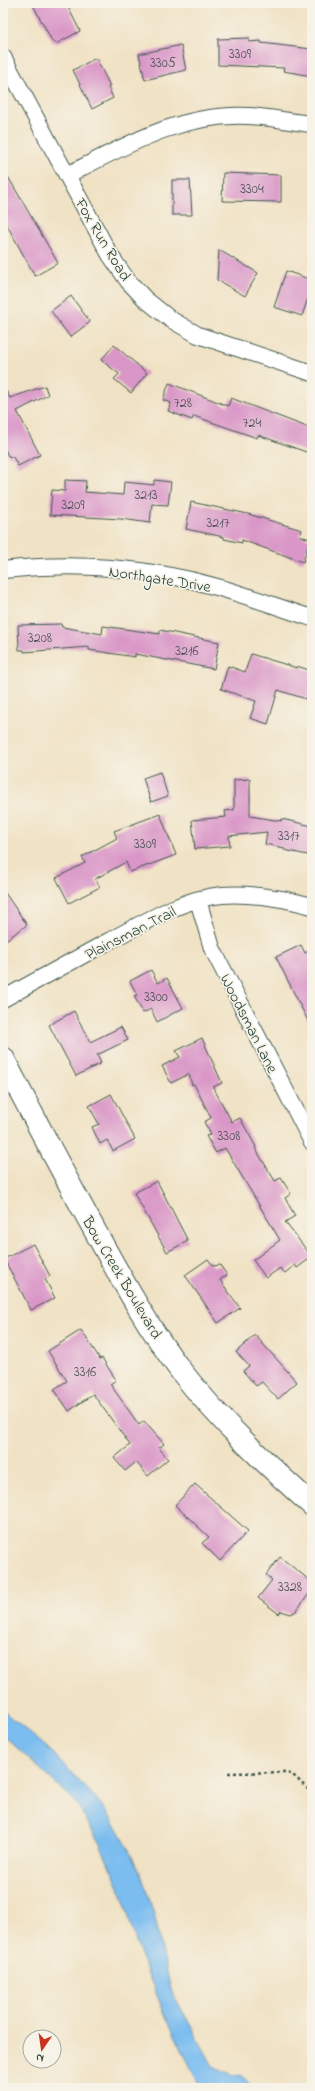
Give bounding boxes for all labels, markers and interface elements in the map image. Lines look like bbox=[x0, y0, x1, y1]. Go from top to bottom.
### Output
house number: 3309 bbox=[229, 44, 252, 65]
house number: 3305 bbox=[150, 53, 176, 74]
house number: 3304 bbox=[240, 179, 264, 200]
street label: Fox Run Road bbox=[68, 193, 137, 286]
house number: 728 bbox=[174, 393, 192, 414]
house number: 724 bbox=[243, 413, 261, 434]
house number: 3213 bbox=[135, 485, 158, 506]
house number: 3209 bbox=[61, 495, 85, 516]
house number: 3217 bbox=[207, 513, 230, 534]
street label: Northgate Drive bbox=[107, 560, 213, 600]
house number: 3208 bbox=[28, 628, 52, 649]
house number: 3216 bbox=[175, 641, 199, 662]
house number: 3317 bbox=[278, 826, 300, 847]
house number: 3309 bbox=[134, 834, 157, 855]
street label: Plainsman Trail bbox=[81, 900, 181, 967]
street label: Woodsman Lane bbox=[213, 970, 284, 1079]
house number: 3300 bbox=[144, 987, 168, 1008]
house number: 3308 bbox=[218, 1126, 240, 1147]
street label: Bow Creek Boulevard bbox=[75, 1211, 167, 1344]
house number: 3316 bbox=[74, 1362, 96, 1383]
house number: 3328 bbox=[278, 1577, 302, 1598]
north arrow bbox=[22, 2029, 62, 2069]
text: N bbox=[35, 2049, 45, 2066]

